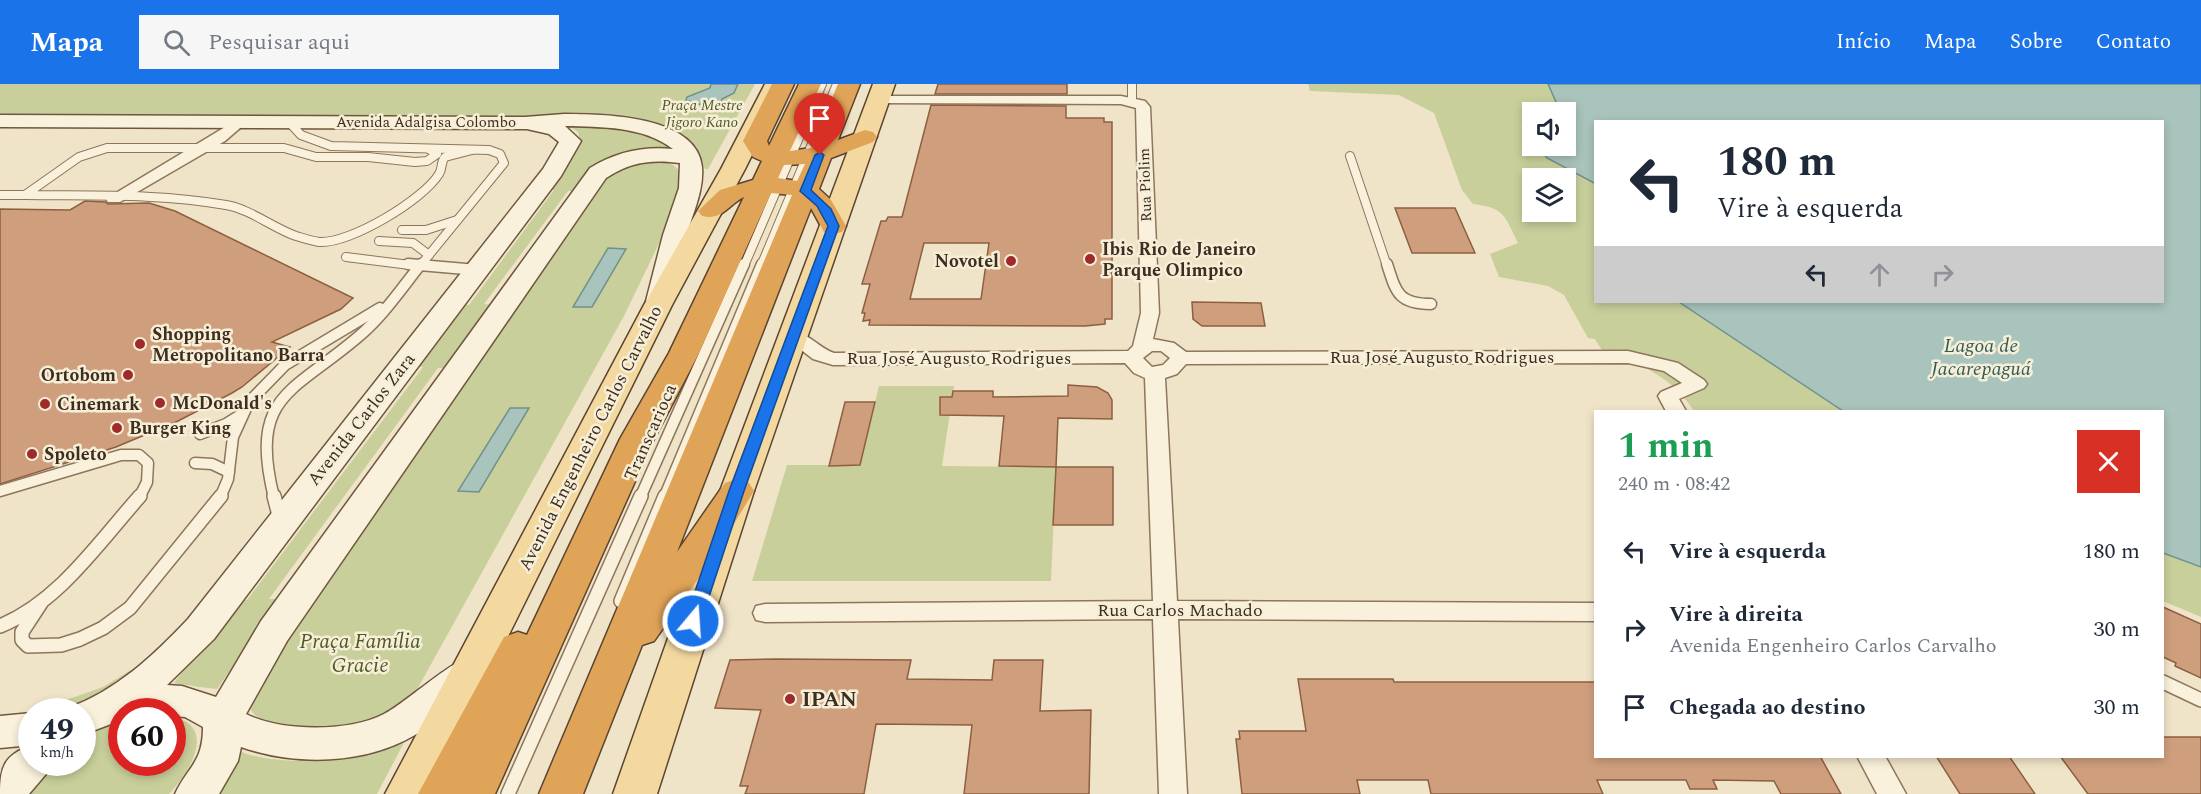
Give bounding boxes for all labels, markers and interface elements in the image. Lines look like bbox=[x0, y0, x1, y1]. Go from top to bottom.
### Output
search box bbox=[139, 15, 559, 69]
text: Mapa bbox=[30, 21, 103, 64]
icon: search bbox=[160, 26, 193, 59]
text: Pesquisar aqui bbox=[208, 26, 350, 59]
text: Início bbox=[1836, 26, 1891, 58]
text: Mapa bbox=[1924, 26, 1977, 58]
text: Sobre bbox=[2010, 26, 2063, 58]
text: Contato bbox=[2096, 26, 2171, 58]
pin bbox=[794, 93, 845, 155]
park label: Praça Mestre Jigoro Kano bbox=[661, 94, 743, 134]
icon: arrive bbox=[803, 102, 836, 135]
map controls bbox=[1522, 102, 1576, 222]
button: sound bbox=[1522, 102, 1576, 156]
street label: Avenida Adalgisa Colombo bbox=[336, 111, 516, 134]
text: 180 m bbox=[1717, 131, 1836, 194]
icon: left bbox=[1618, 144, 1696, 222]
street label: Rua Piolim bbox=[1133, 148, 1158, 222]
button: layers bbox=[1522, 168, 1576, 222]
text: Vire à esquerda bbox=[1717, 188, 1903, 230]
place label: Ibis Rio de Janeiro Parque Olimpico bbox=[1102, 236, 1256, 284]
place label: Novotel bbox=[935, 248, 999, 275]
marker: Ibis Rio de Janeiro Parque Olimpico bbox=[1083, 252, 1097, 266]
marker: Novotel bbox=[1004, 254, 1018, 268]
icon: left bbox=[1800, 258, 1833, 291]
icon: ahead bbox=[1863, 258, 1896, 291]
icon: right bbox=[1926, 258, 1959, 291]
street label: Avenida Engenheiro Carlos Carvalho bbox=[511, 301, 669, 576]
place label: Shopping Metropolitano Barra bbox=[152, 321, 325, 369]
water label: Lagoa de Jacarepaguá bbox=[1929, 331, 2032, 384]
marker: Shopping Metropolitano Barra bbox=[133, 337, 147, 351]
street label: Rua José Augusto Rodrigues bbox=[1330, 344, 1554, 371]
street label: Rua José Augusto Rodrigues bbox=[847, 345, 1071, 372]
street label: Avenida Carlos Zara bbox=[301, 347, 422, 492]
place label: Ortobom bbox=[41, 362, 116, 389]
marker: Ortobom bbox=[121, 368, 135, 382]
street label: Transcarioca bbox=[617, 379, 684, 485]
place label: McDonald's bbox=[172, 390, 272, 417]
place label: Cinemark bbox=[57, 391, 140, 418]
marker: McDonald's bbox=[153, 396, 167, 410]
marker: Cinemark bbox=[38, 397, 52, 411]
place label: Burger King bbox=[129, 415, 231, 442]
text: 1 min bbox=[1618, 419, 1714, 474]
marker: Burger King bbox=[110, 421, 124, 435]
button: close bbox=[2077, 430, 2140, 493]
place label: Spoleto bbox=[44, 441, 107, 468]
marker: Spoleto bbox=[25, 447, 39, 461]
text: 240 m · 08:42 bbox=[1618, 469, 1730, 499]
icon: left bbox=[1618, 535, 1651, 568]
text: Vire à esquerda bbox=[1669, 535, 1826, 568]
text: 180 m bbox=[2083, 535, 2140, 568]
position arrow bbox=[661, 589, 725, 653]
street label: Rua Carlos Machado bbox=[1097, 597, 1263, 624]
text: Vire à direita bbox=[1669, 598, 1803, 631]
icon: right bbox=[1618, 613, 1651, 646]
text: 30 m bbox=[2094, 613, 2140, 646]
park label: Praça Família Gracie bbox=[299, 626, 421, 682]
text: Avenida Engenheiro Carlos Carvalho bbox=[1669, 631, 1997, 661]
place label: IPAN bbox=[802, 684, 857, 716]
icon: arrive bbox=[1618, 691, 1651, 724]
text: Chegada ao destino bbox=[1669, 691, 1866, 724]
text: 30 m bbox=[2094, 691, 2140, 724]
marker: IPAN bbox=[783, 692, 797, 706]
speed limit sign: 60 bbox=[108, 698, 186, 776]
text: 49 bbox=[40, 707, 74, 753]
text: km/h bbox=[40, 741, 74, 764]

